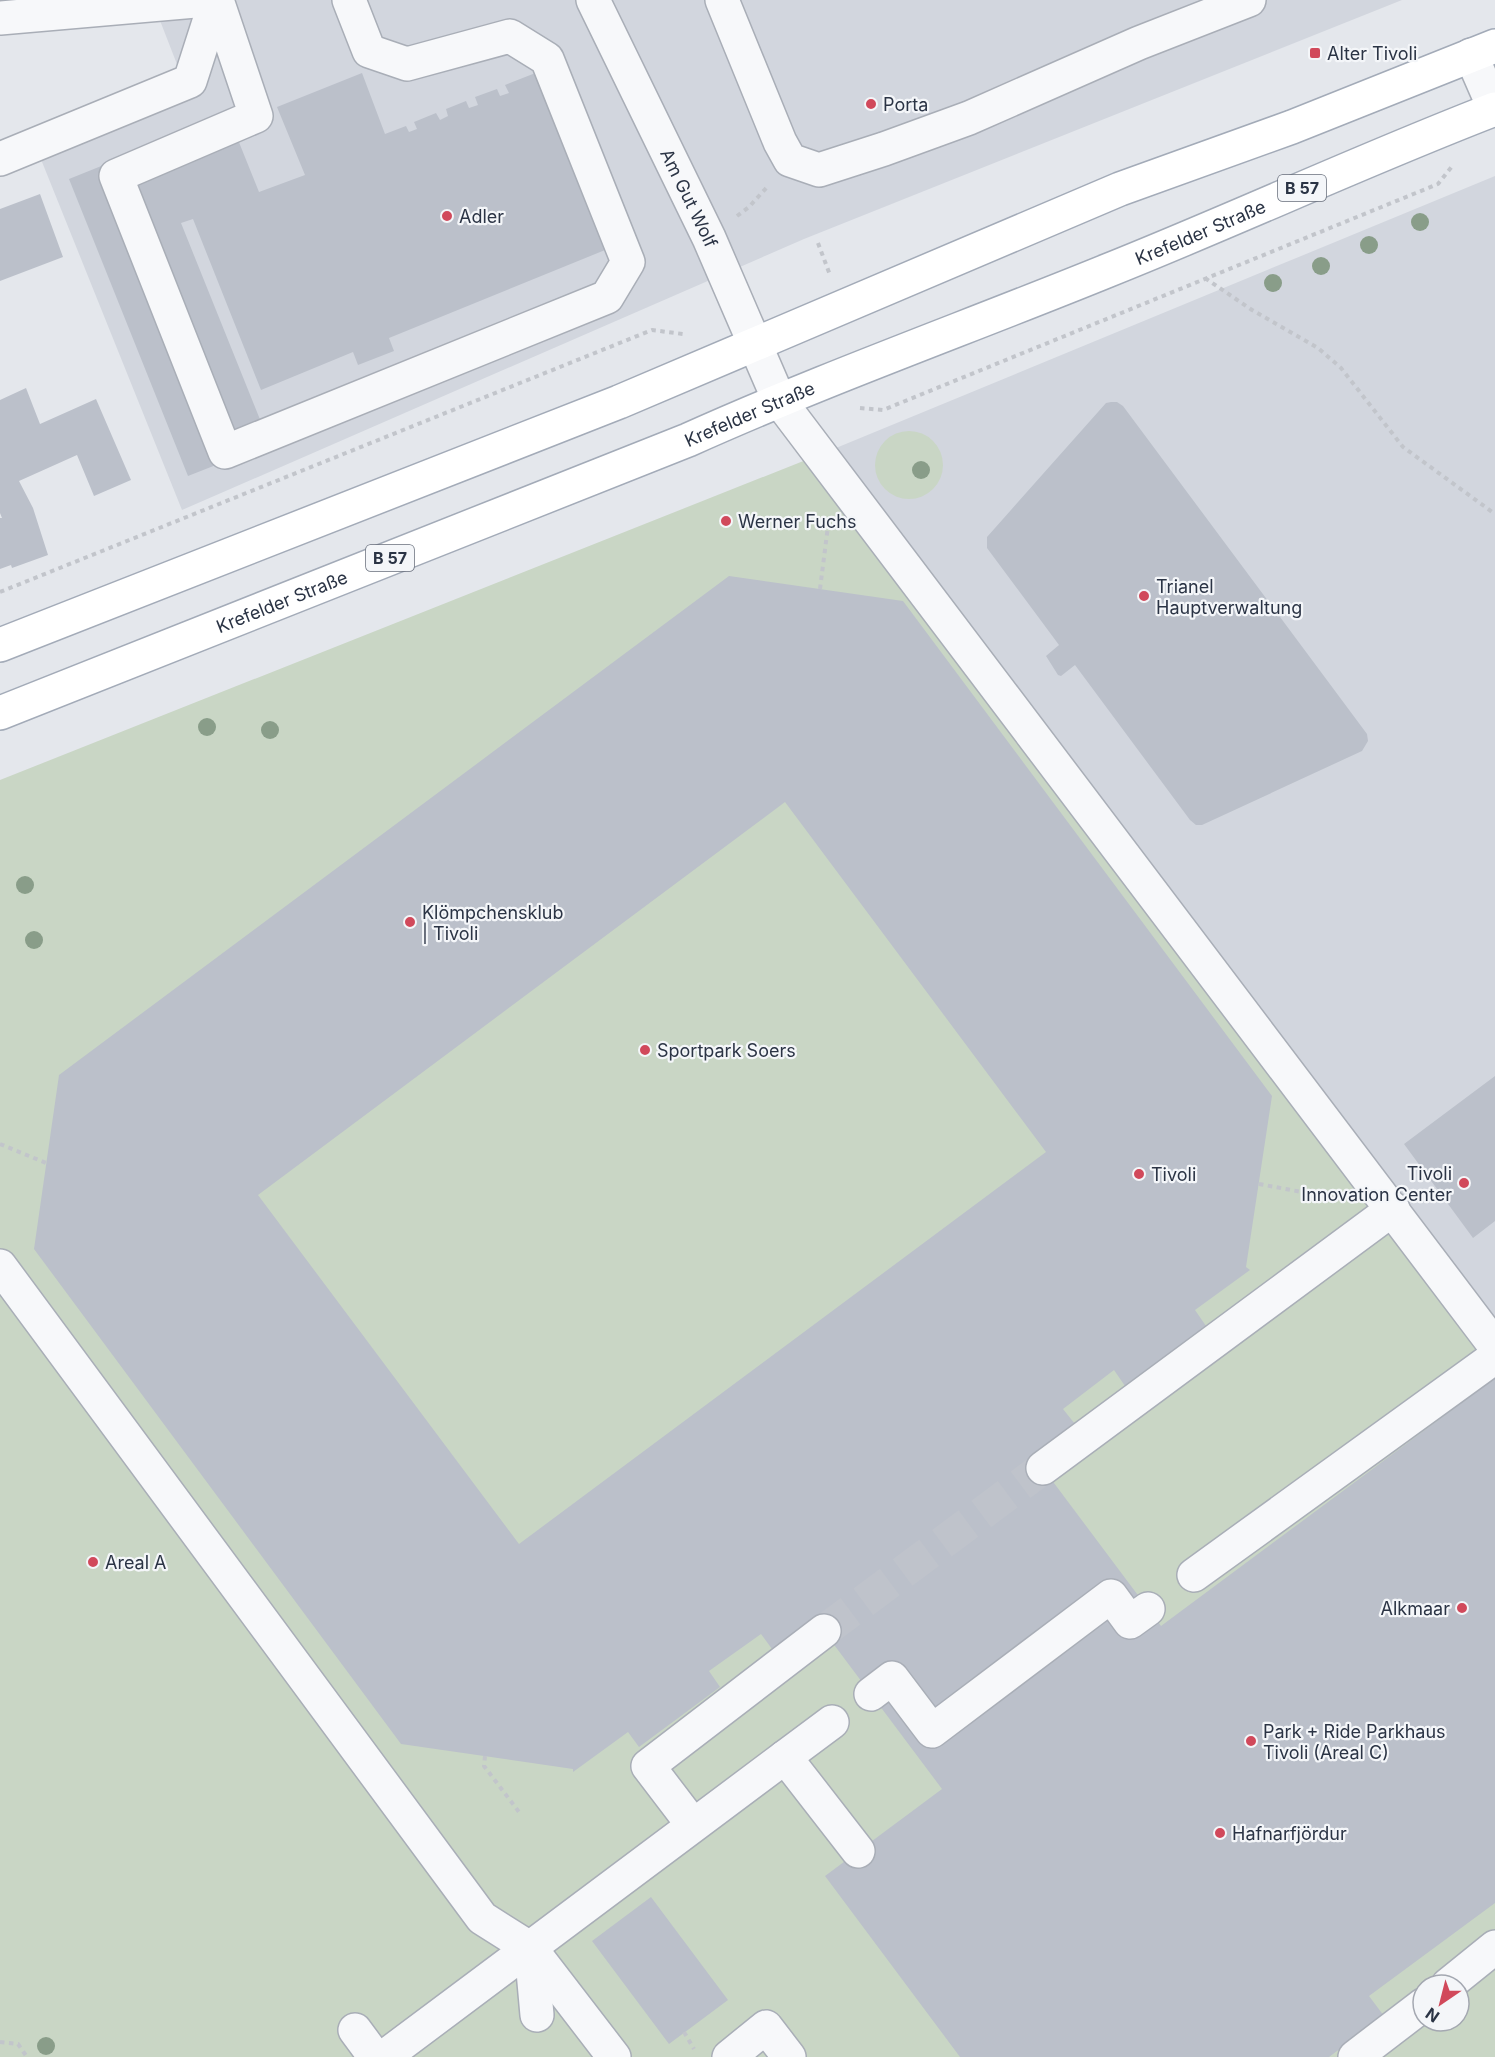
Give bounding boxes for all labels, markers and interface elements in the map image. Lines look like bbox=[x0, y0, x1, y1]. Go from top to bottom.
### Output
place label: Alter Tivoli bbox=[1327, 43, 1417, 64]
marker: Alter Tivoli bbox=[1308, 46, 1322, 60]
place label: Porta bbox=[883, 94, 928, 115]
marker: Porta bbox=[864, 97, 878, 111]
street label: Am Gut Wolf bbox=[657, 145, 722, 250]
road number: B 57 bbox=[1278, 175, 1326, 201]
street label: Krefelder Straße bbox=[1132, 195, 1269, 269]
place label: Adler bbox=[459, 206, 504, 227]
marker: Adler bbox=[440, 209, 454, 223]
street label: Krefelder Straße bbox=[681, 377, 818, 451]
place label: Werner Fuchs bbox=[738, 511, 856, 532]
marker: Werner Fuchs bbox=[719, 514, 733, 528]
road number: B 57 bbox=[366, 545, 414, 571]
street label: Krefelder Straße bbox=[213, 566, 350, 637]
place label: Trianel Hauptverwaltung bbox=[1156, 576, 1302, 618]
marker: Trianel Hauptverwaltung bbox=[1137, 589, 1151, 603]
place label: Klömpchensklub | Tivoli bbox=[422, 902, 564, 944]
marker: Klömpchensklub | Tivoli bbox=[403, 915, 417, 929]
place label: Sportpark Soers bbox=[657, 1040, 796, 1061]
marker: Sportpark Soers bbox=[638, 1043, 652, 1057]
place label: Tivoli Innovation Center bbox=[1301, 1163, 1452, 1205]
place label: Tivoli bbox=[1151, 1164, 1196, 1185]
marker: Tivoli bbox=[1132, 1167, 1146, 1181]
marker: Tivoli Innovation Center bbox=[1457, 1176, 1471, 1190]
place label: Areal A bbox=[105, 1552, 167, 1573]
marker: Areal A bbox=[86, 1555, 100, 1569]
place label: Alkmaar bbox=[1381, 1598, 1450, 1619]
marker: Alkmaar bbox=[1455, 1601, 1469, 1615]
place label: Park + Ride Parkhaus Tivoli (Areal C) bbox=[1263, 1721, 1446, 1763]
marker: Park + Ride Parkhaus Tivoli (Areal C) bbox=[1244, 1734, 1258, 1748]
place label: Hafnarfjördur bbox=[1232, 1823, 1347, 1844]
marker: Hafnarfjördur bbox=[1213, 1826, 1227, 1840]
north arrow bbox=[1411, 1973, 1471, 2033]
text: N bbox=[1422, 2004, 1443, 2027]

